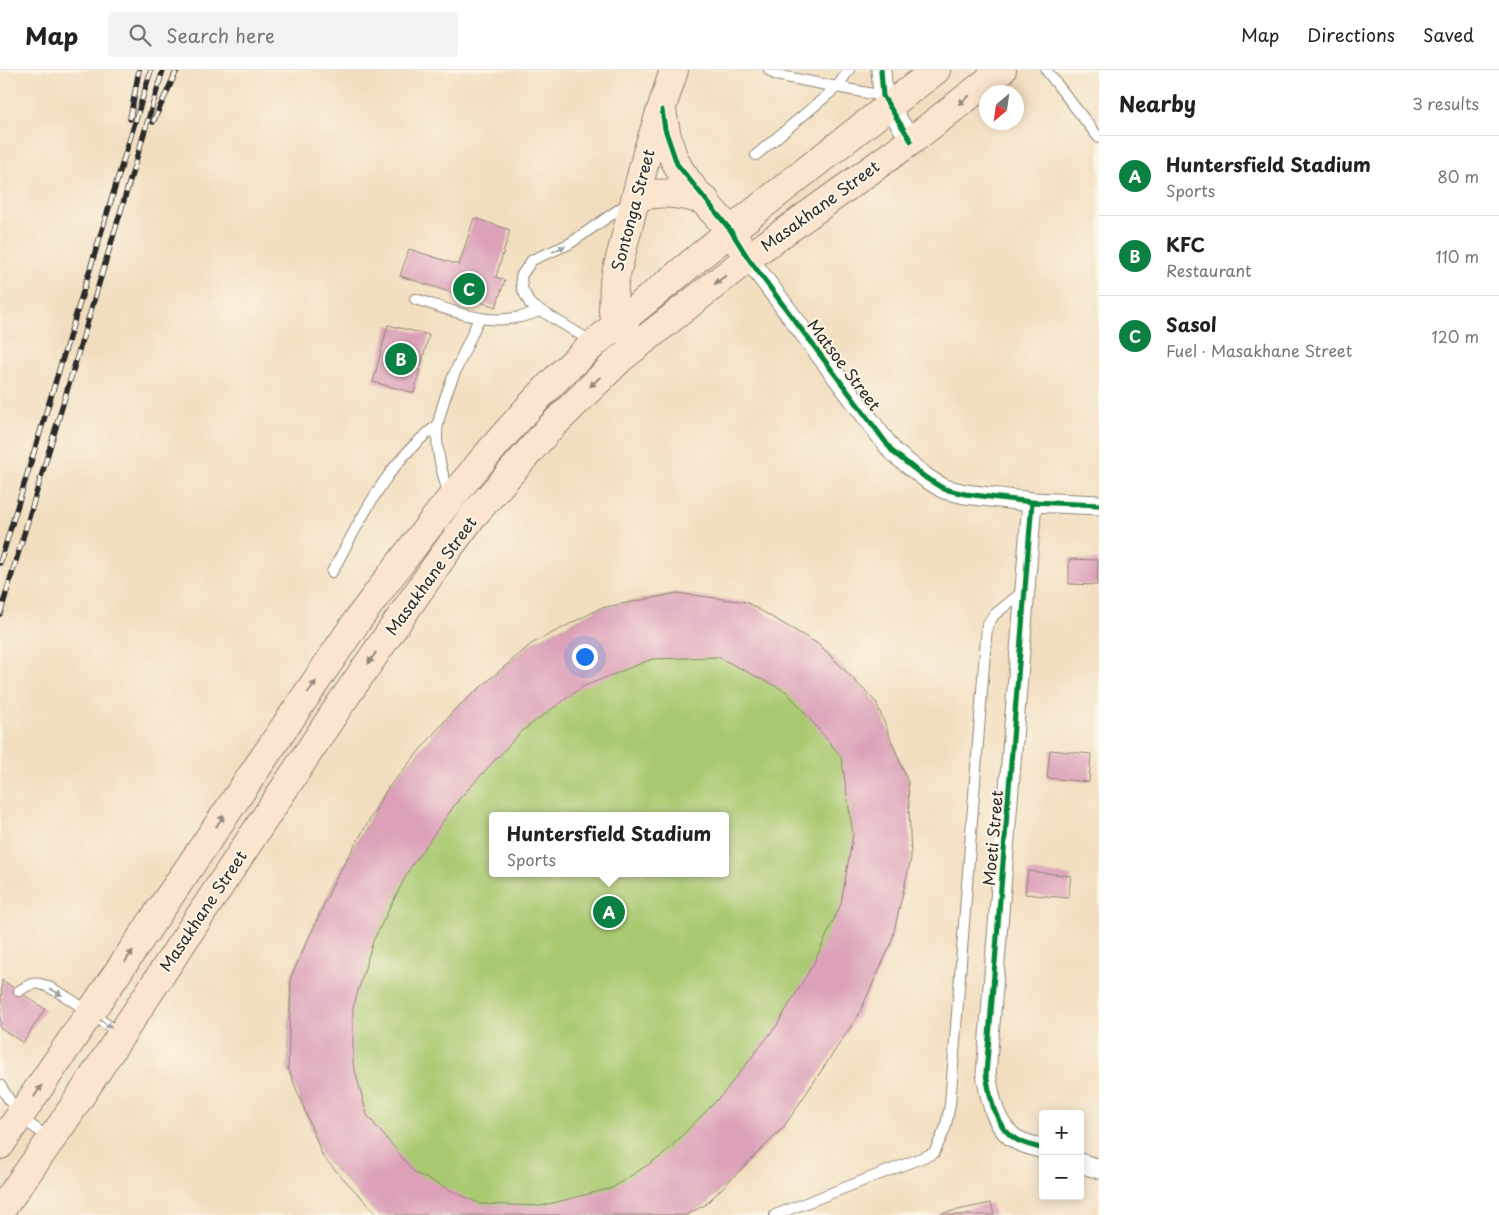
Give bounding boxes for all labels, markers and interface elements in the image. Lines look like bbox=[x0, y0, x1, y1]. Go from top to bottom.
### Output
search box bbox=[108, 12, 458, 57]
text: Map bbox=[25, 17, 78, 53]
icon: search bbox=[126, 21, 154, 49]
text: Search here bbox=[166, 21, 275, 49]
text: Map bbox=[1241, 21, 1279, 48]
text: Directions bbox=[1307, 21, 1395, 48]
text: Saved bbox=[1423, 21, 1474, 48]
north arrow bbox=[979, 85, 1024, 130]
text: Nearby bbox=[1119, 87, 1196, 119]
text: 3 results bbox=[1412, 91, 1479, 115]
one-way arrow bbox=[957, 95, 971, 105]
street label: Sontonga Street bbox=[604, 146, 660, 273]
text: Huntersfield Stadium bbox=[1166, 150, 1371, 178]
street label: Masakhane Street bbox=[755, 154, 884, 257]
text: A bbox=[1129, 164, 1141, 188]
text: 80 m bbox=[1437, 164, 1479, 188]
text: Sports bbox=[1166, 178, 1215, 202]
text: KFC bbox=[1166, 230, 1205, 258]
one-way arrow bbox=[552, 244, 566, 252]
text: B bbox=[1130, 244, 1140, 268]
text: 110 m bbox=[1436, 244, 1479, 268]
text: Restaurant bbox=[1166, 258, 1252, 282]
pin: C bbox=[453, 270, 485, 308]
one-way arrow bbox=[714, 274, 727, 285]
text: Sasol bbox=[1166, 310, 1217, 338]
street label: Matsoe Street bbox=[802, 314, 887, 416]
text: C bbox=[1129, 324, 1141, 348]
text: 120 m bbox=[1432, 324, 1479, 348]
text: Fuel · Masakhane Street bbox=[1166, 338, 1352, 362]
pin: B bbox=[385, 340, 417, 378]
one-way arrow bbox=[589, 376, 601, 388]
street label: Masakhane Street bbox=[379, 511, 482, 640]
your location bbox=[572, 644, 598, 670]
one-way arrow bbox=[367, 651, 377, 665]
one-way arrow bbox=[307, 680, 317, 694]
street label: Moeti Street bbox=[976, 789, 1008, 887]
popup bbox=[489, 812, 729, 877]
one-way arrow bbox=[215, 815, 225, 828]
text: Huntersfield Stadium bbox=[507, 819, 711, 847]
street label: Masakhane Street bbox=[153, 845, 252, 976]
text: Sports bbox=[507, 847, 556, 871]
pin: A bbox=[593, 893, 625, 931]
one-way arrow bbox=[124, 949, 134, 963]
one-way arrow bbox=[48, 988, 63, 996]
one-way arrow bbox=[99, 1019, 113, 1029]
one-way arrow bbox=[33, 1084, 43, 1098]
map controls bbox=[1039, 1110, 1084, 1200]
button: + bbox=[1039, 1110, 1084, 1155]
button: − bbox=[1039, 1155, 1084, 1200]

